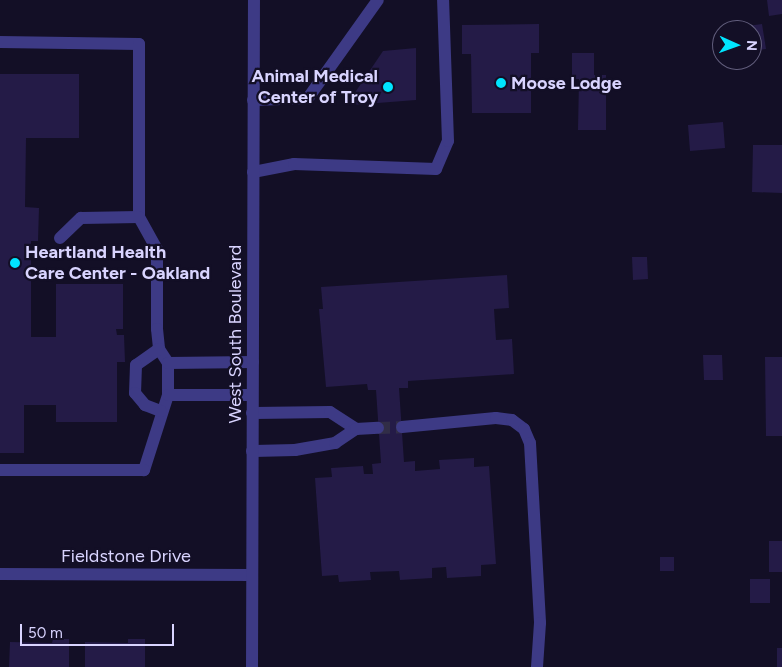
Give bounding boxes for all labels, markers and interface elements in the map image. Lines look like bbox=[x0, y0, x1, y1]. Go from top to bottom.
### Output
north arrow bbox=[712, 20, 762, 70]
text: N bbox=[743, 40, 760, 51]
place label: Animal Medical Center of Troy bbox=[252, 66, 378, 108]
place label: Moose Lodge bbox=[511, 72, 622, 94]
marker: Moose Lodge bbox=[495, 77, 507, 89]
marker: Animal Medical Center of Troy bbox=[382, 81, 394, 93]
place label: Heartland Health Care Center - Oakland bbox=[25, 242, 210, 284]
street label: West South Boulevard bbox=[224, 245, 246, 423]
marker: Heartland Health Care Center - Oakland bbox=[9, 257, 21, 269]
street label: Fieldstone Drive bbox=[61, 545, 191, 567]
scale bar bbox=[22, 614, 176, 646]
text: 50 m bbox=[28, 624, 63, 642]

